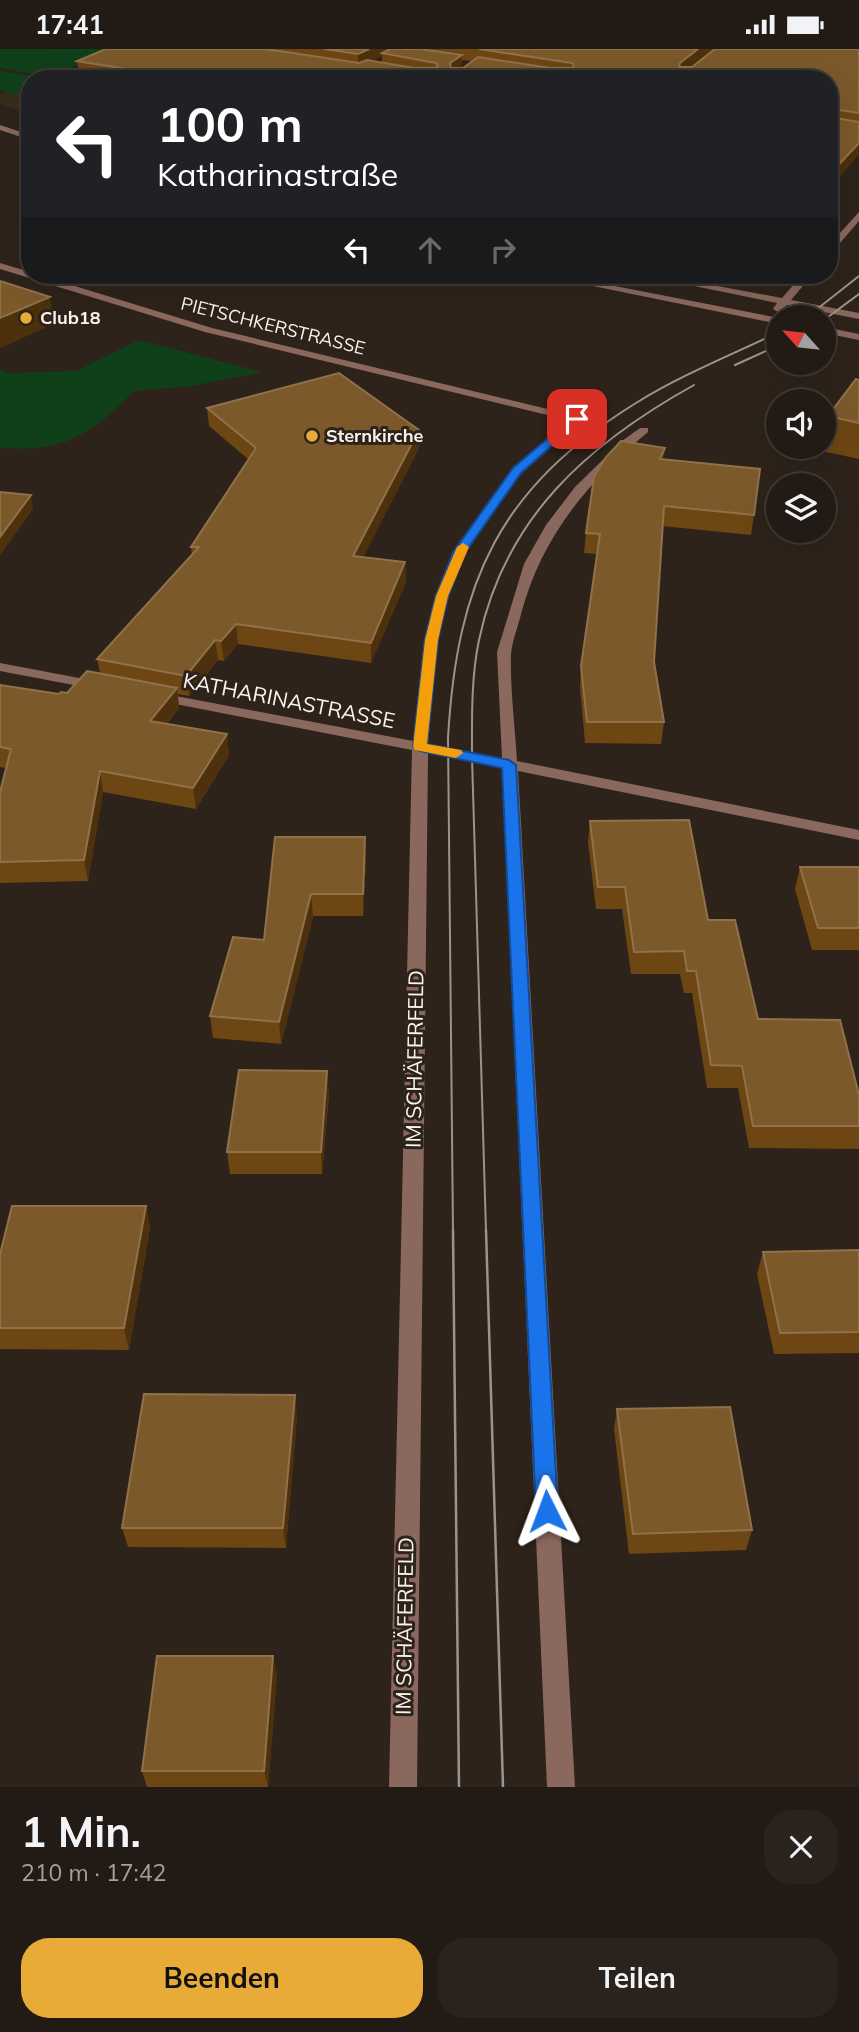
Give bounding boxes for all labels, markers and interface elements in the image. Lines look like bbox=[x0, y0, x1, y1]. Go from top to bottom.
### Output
text: 17:41 bbox=[35, 8, 104, 41]
text: 100 m bbox=[157, 93, 303, 154]
icon: left bbox=[42, 98, 133, 189]
text: Katharinastraße bbox=[157, 154, 398, 194]
icon: left bbox=[338, 231, 376, 269]
icon: ahead bbox=[411, 231, 449, 269]
icon: right bbox=[484, 231, 522, 269]
street label: PIETSCHKERSTRASSE bbox=[179, 291, 368, 360]
north arrow bbox=[766, 305, 836, 375]
map controls bbox=[766, 305, 836, 543]
place label: Club18 bbox=[40, 306, 101, 329]
marker: Club18 bbox=[18, 310, 34, 326]
pin bbox=[547, 389, 607, 449]
button: sound bbox=[766, 389, 836, 459]
icon: arrive bbox=[558, 400, 596, 438]
place label: Sternkirche bbox=[326, 424, 424, 447]
marker: Sternkirche bbox=[304, 428, 320, 444]
button: layers bbox=[766, 473, 836, 543]
street label: KATHARINASTRASSE bbox=[181, 667, 397, 733]
street label: IM SCHÄFERFELD bbox=[399, 970, 429, 1148]
position arrow bbox=[510, 1474, 584, 1548]
street label: IM SCHÄFERFELD bbox=[389, 1537, 419, 1715]
text: 1 Min. bbox=[21, 1805, 141, 1858]
button: close bbox=[764, 1810, 838, 1884]
text: 210 m · 17:42 bbox=[21, 1858, 166, 1887]
button: Beenden bbox=[21, 1938, 423, 2018]
button: Teilen bbox=[437, 1938, 838, 2018]

